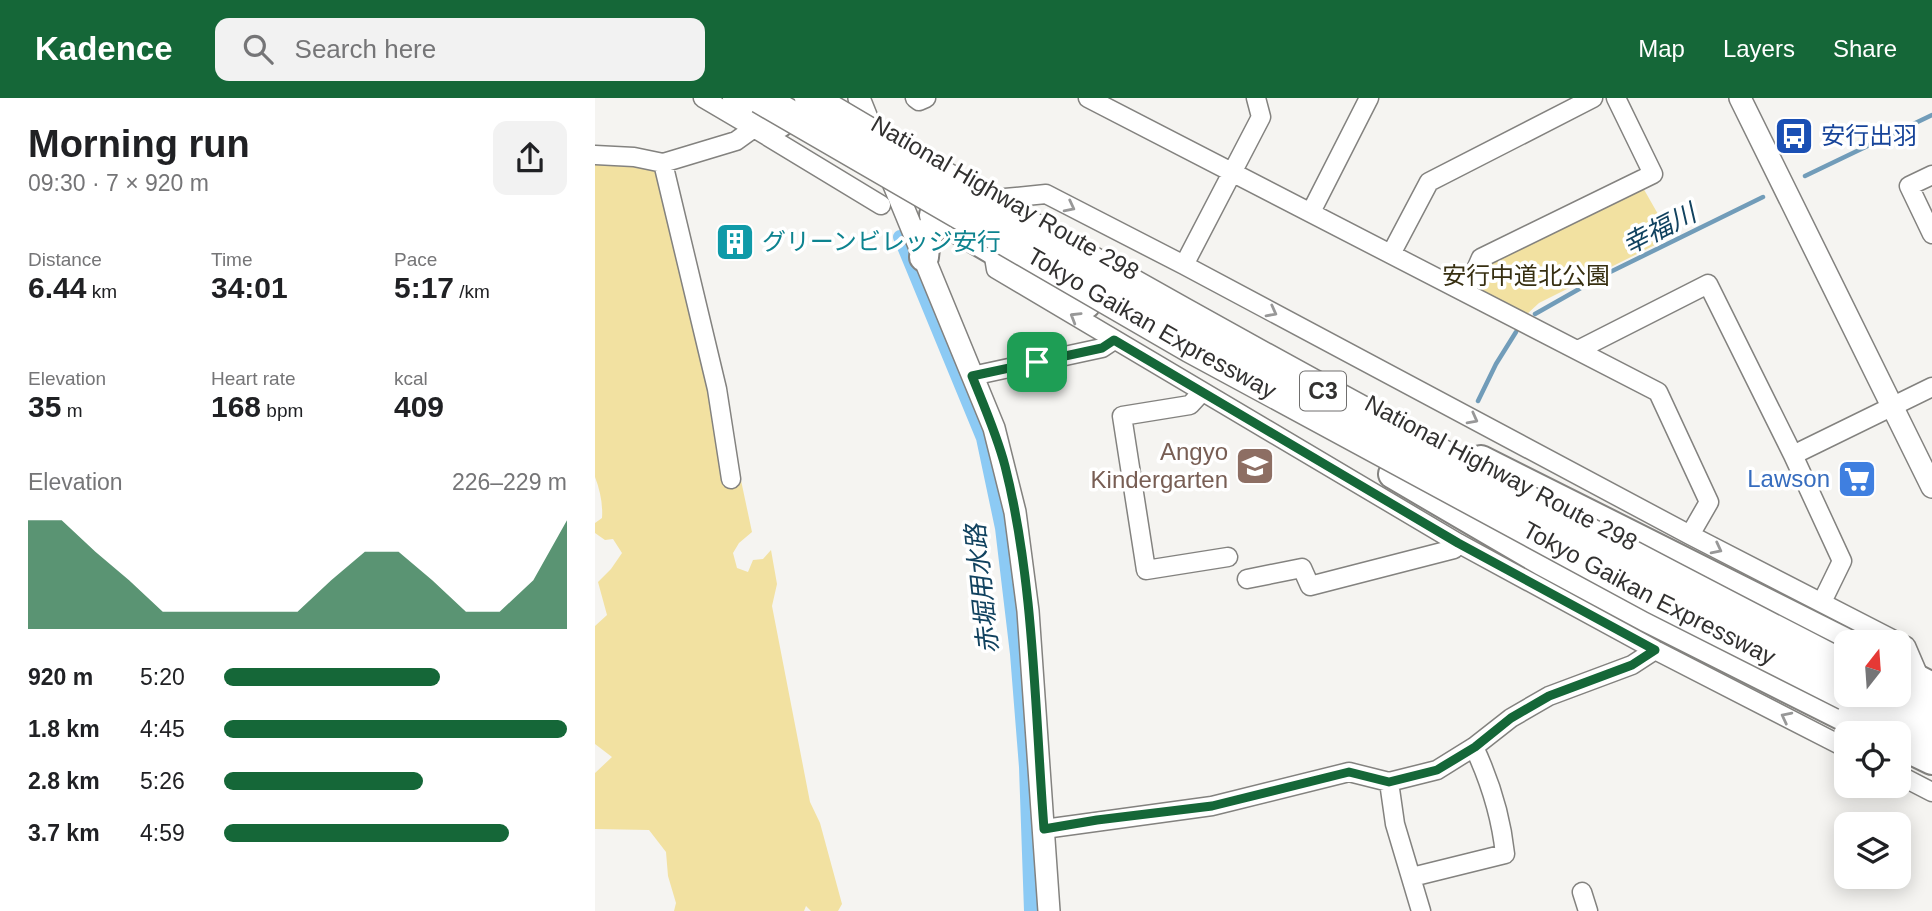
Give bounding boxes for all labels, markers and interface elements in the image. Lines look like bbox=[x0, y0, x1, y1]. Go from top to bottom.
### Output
search box bbox=[215, 18, 705, 81]
text: Kadence bbox=[35, 30, 173, 67]
icon: search bbox=[239, 30, 277, 68]
text: Search here bbox=[295, 34, 436, 64]
text: Map bbox=[1638, 35, 1685, 62]
text: Layers bbox=[1723, 35, 1795, 62]
text: Share bbox=[1833, 35, 1897, 62]
street label: National Highway Route 298 bbox=[867, 110, 1144, 285]
bus stop icon: 安行出羽 bbox=[1773, 115, 1815, 157]
button: share bbox=[493, 121, 567, 195]
place label: 安行出羽 bbox=[1821, 122, 1917, 149]
text: Morning run bbox=[28, 123, 250, 165]
text: 09:30 · 7 × 920 m bbox=[28, 170, 209, 196]
water label: 幸福川 bbox=[1617, 197, 1703, 260]
one-way arrow bbox=[1063, 198, 1075, 212]
building icon: グリーンビレッジ安行 bbox=[714, 221, 756, 263]
place label: グリーンビレッジ安行 bbox=[762, 228, 1001, 255]
street label: Tokyo Gaikan Expressway bbox=[1023, 242, 1281, 404]
text: Distance bbox=[28, 249, 102, 270]
text: Time bbox=[211, 249, 253, 270]
text: Pace bbox=[394, 249, 437, 270]
park label: 安行中道北公園 bbox=[1442, 262, 1610, 289]
text: 6.44 bbox=[28, 271, 86, 304]
text: 34:01 bbox=[211, 271, 288, 304]
text: 5:17 bbox=[394, 271, 454, 304]
text: km bbox=[86, 281, 117, 302]
text: /km bbox=[454, 281, 490, 302]
one-way arrow bbox=[1265, 304, 1277, 317]
one-way arrow bbox=[1070, 312, 1083, 325]
pin bbox=[1007, 332, 1067, 392]
icon: arrive bbox=[1018, 343, 1056, 381]
text: Elevation bbox=[28, 368, 106, 389]
text: Heart rate bbox=[211, 368, 295, 389]
text: kcal bbox=[394, 368, 428, 389]
road number: C3 bbox=[1300, 372, 1346, 410]
street label: National Highway Route 298 bbox=[1361, 389, 1642, 556]
text: 35 bbox=[28, 390, 61, 423]
text: 168 bbox=[211, 390, 261, 423]
text: 409 bbox=[394, 390, 444, 423]
text: m bbox=[61, 400, 82, 421]
text: bpm bbox=[261, 400, 303, 421]
one-way arrow bbox=[1466, 411, 1478, 424]
place label: Angyo Kindergarten bbox=[1091, 438, 1228, 493]
school or university icon: Angyo Kindergarten bbox=[1234, 445, 1276, 487]
supermarket icon: Lawson bbox=[1836, 458, 1878, 500]
place label: Lawson bbox=[1747, 465, 1830, 492]
text: Elevation bbox=[28, 469, 123, 495]
text: 226–229 m bbox=[452, 469, 567, 495]
street label: Tokyo Gaikan Expressway bbox=[1518, 516, 1780, 670]
water label: 赤堀用水路 bbox=[960, 521, 1004, 655]
one-way arrow bbox=[1710, 541, 1722, 554]
north arrow bbox=[1834, 630, 1911, 707]
map controls bbox=[1834, 630, 1911, 889]
text: 920 m bbox=[28, 664, 93, 690]
text: 5:20 bbox=[140, 664, 185, 690]
one-way arrow bbox=[1780, 711, 1793, 725]
text: 1.8 km bbox=[28, 716, 100, 742]
text: 4:45 bbox=[140, 716, 185, 742]
button: locate bbox=[1834, 721, 1911, 798]
text: 2.8 km bbox=[28, 768, 100, 794]
text: 5:26 bbox=[140, 768, 185, 794]
button: layers bbox=[1834, 812, 1911, 889]
text: 3.7 km bbox=[28, 820, 100, 846]
text: 4:59 bbox=[140, 820, 185, 846]

